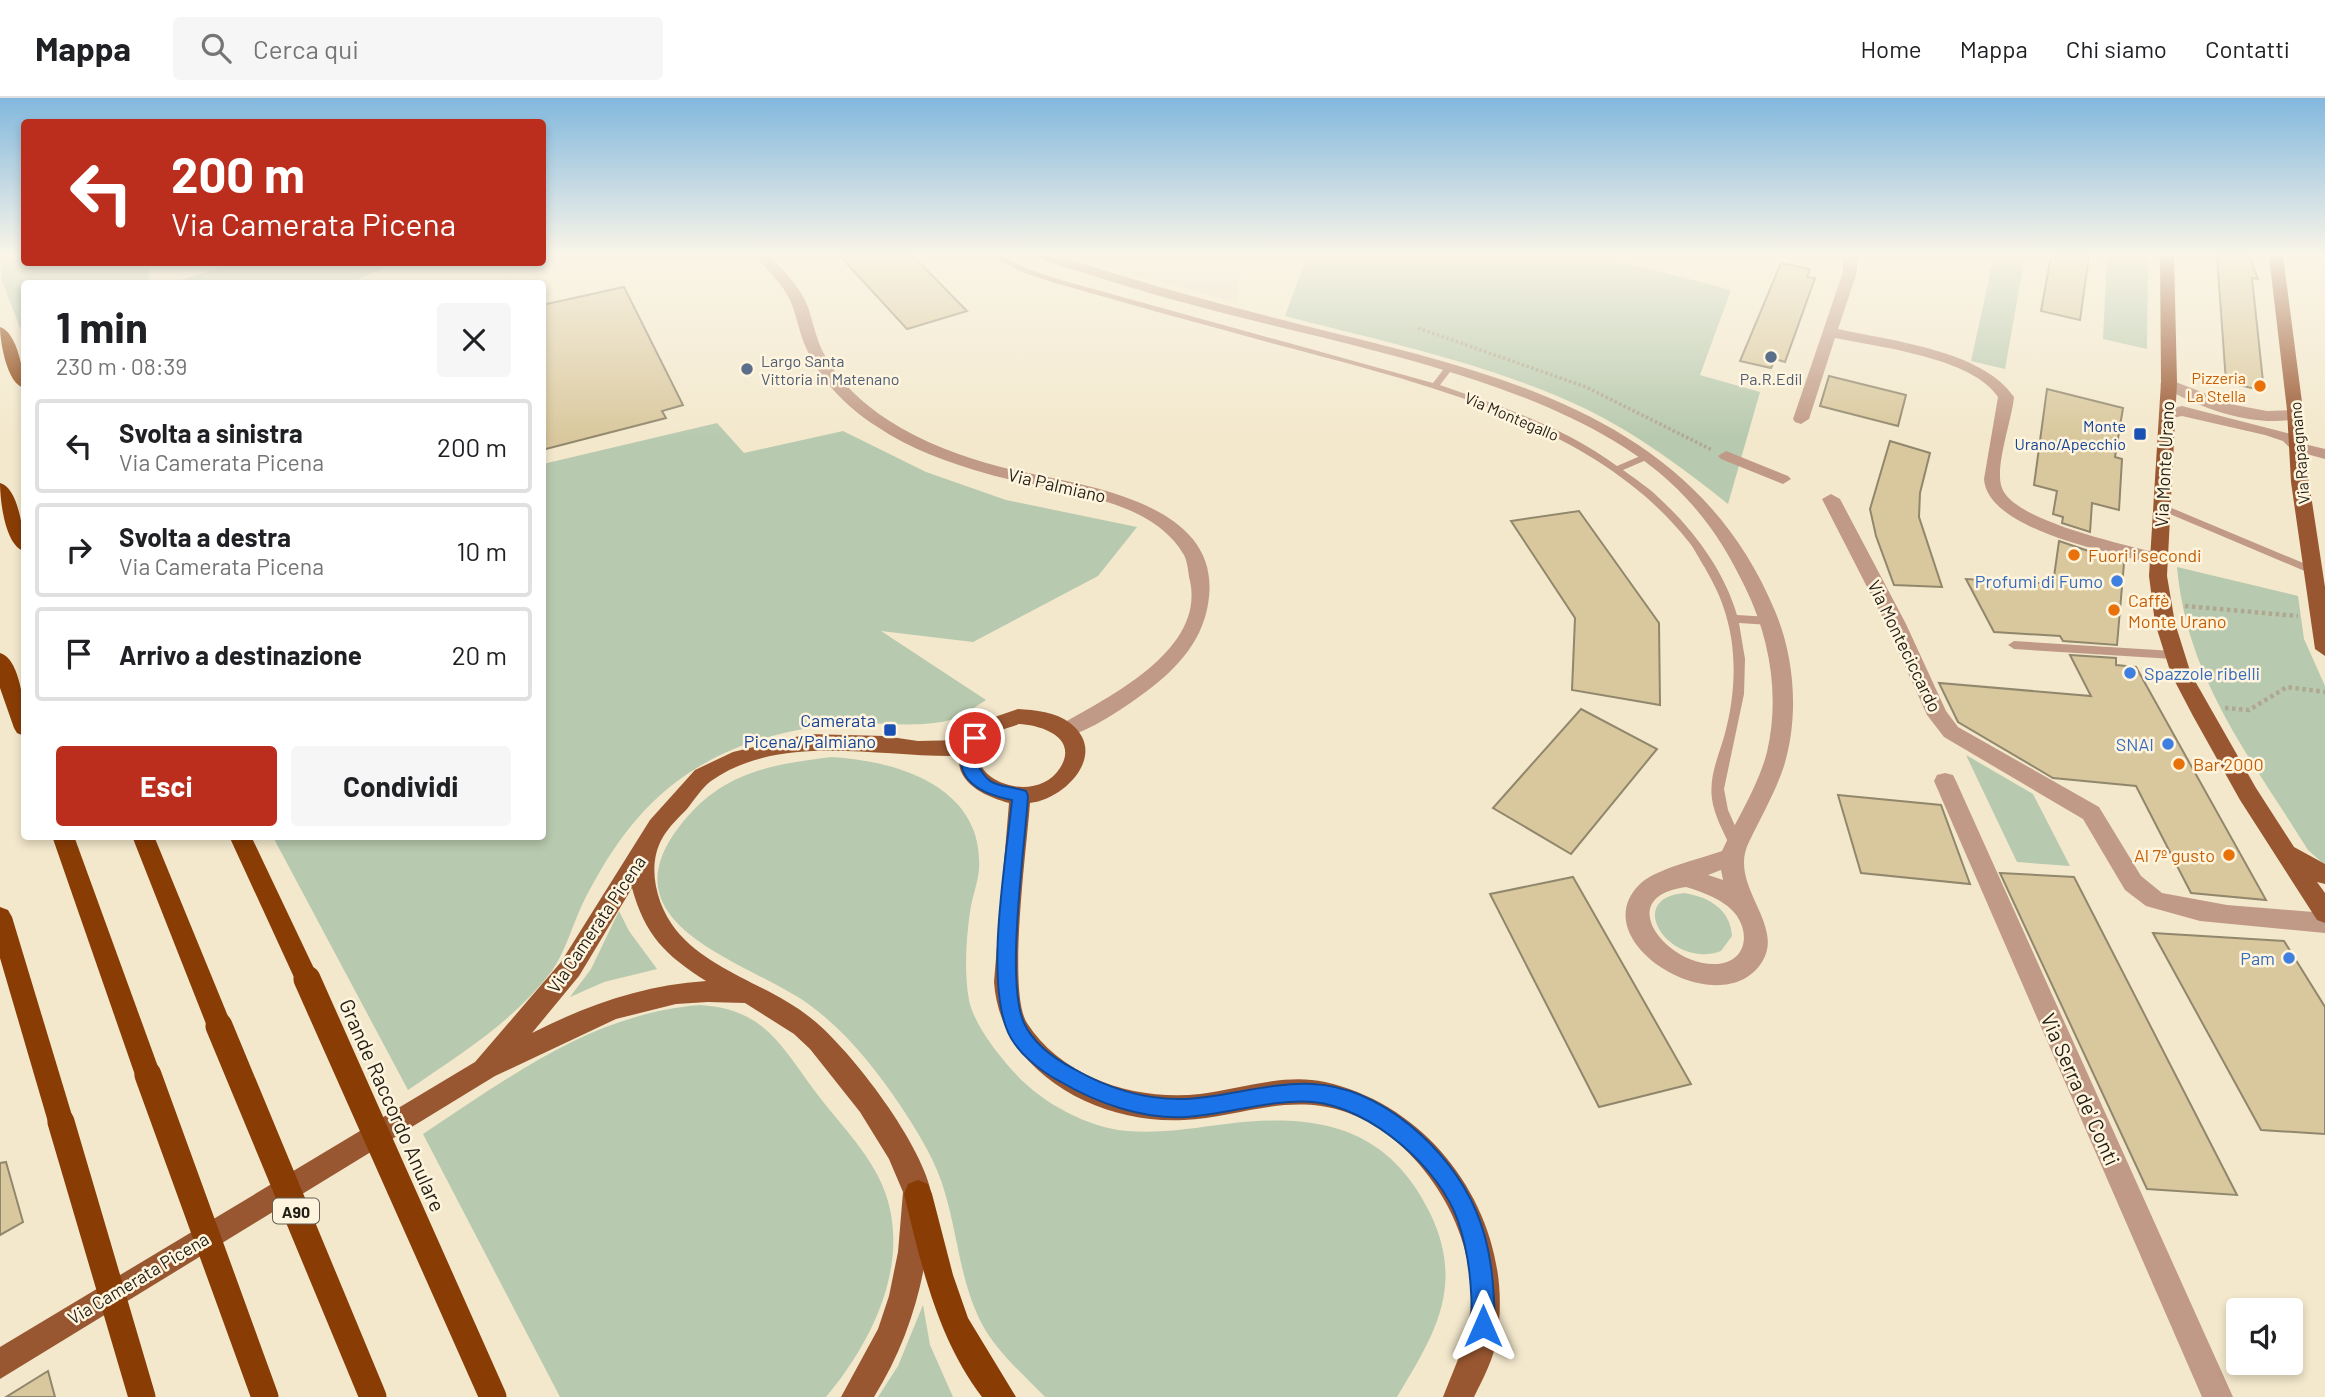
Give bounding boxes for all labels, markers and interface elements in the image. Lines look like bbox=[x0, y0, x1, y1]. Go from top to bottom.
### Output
search box bbox=[173, 17, 663, 80]
text: Mappa bbox=[35, 28, 131, 68]
icon: search bbox=[197, 29, 235, 67]
text: Cerca qui bbox=[253, 33, 359, 64]
text: Home bbox=[1860, 34, 1922, 63]
text: Mappa bbox=[1960, 34, 2028, 63]
text: Chi siamo bbox=[2066, 34, 2167, 63]
text: Contatti bbox=[2205, 34, 2290, 63]
text: 200 m bbox=[171, 144, 305, 203]
icon: left bbox=[56, 147, 147, 238]
text: Via Camerata Picena bbox=[171, 204, 456, 242]
text: 1 min bbox=[56, 301, 148, 351]
button: close bbox=[437, 303, 511, 377]
marker: Pa.R.Edil bbox=[1763, 349, 1779, 365]
place label: Largo Santa Vittoria in Matenano bbox=[761, 351, 900, 388]
text: 230 m · 08:39 bbox=[56, 352, 187, 380]
marker: Largo Santa Vittoria in Matenano bbox=[739, 361, 755, 377]
place label: Pizzeria La Stella bbox=[2187, 368, 2246, 405]
place label: Pa.R.Edil bbox=[1740, 369, 1802, 388]
marker: Pizzeria La Stella bbox=[2252, 378, 2268, 394]
street label: Via Montegallo bbox=[1462, 388, 1562, 444]
street label: Via Monte Urano bbox=[2150, 400, 2178, 528]
street label: Via Rapagnano bbox=[2285, 401, 2313, 505]
place label: Monte Urano/Apecchio bbox=[2014, 416, 2126, 453]
text: Svolta a sinistra bbox=[119, 417, 303, 448]
marker: Monte Urano/Apecchio bbox=[2132, 426, 2148, 442]
icon: left bbox=[60, 427, 98, 465]
text: 200 m bbox=[437, 431, 507, 462]
text: Via Camerata Picena bbox=[119, 448, 324, 476]
street label: Via Palmiano bbox=[1006, 463, 1108, 507]
text: Svolta a destra bbox=[119, 521, 291, 552]
icon: right bbox=[60, 531, 98, 569]
text: 10 m bbox=[457, 535, 507, 566]
place label: Fuori i secondi bbox=[2088, 544, 2202, 566]
marker: Fuori i secondi bbox=[2066, 547, 2082, 563]
text: Via Camerata Picena bbox=[119, 552, 324, 580]
place label: Profumi di Fumo bbox=[1975, 570, 2103, 592]
marker: Profumi di Fumo bbox=[2109, 573, 2125, 589]
street label: Via Monteciccardo bbox=[1864, 576, 1946, 716]
place label: Caffè Monte Urano bbox=[2128, 589, 2227, 632]
marker: Caffè Monte Urano bbox=[2106, 602, 2122, 618]
icon: arrive bbox=[60, 635, 98, 673]
text: Arrivo a destinazione bbox=[119, 639, 362, 670]
text: 20 m bbox=[452, 639, 507, 670]
place label: Spazzole ribelli bbox=[2144, 662, 2260, 684]
marker: Spazzole ribelli bbox=[2122, 665, 2138, 681]
pin bbox=[945, 708, 1005, 768]
place label: Camerata Picena/Palmiano bbox=[744, 709, 876, 752]
icon: arrive bbox=[956, 719, 994, 757]
marker: Camerata Picena/Palmiano bbox=[882, 722, 898, 738]
place label: SNAI bbox=[2116, 733, 2154, 755]
marker: SNAI bbox=[2160, 736, 2176, 752]
button: Esci bbox=[56, 746, 277, 826]
button: Condividi bbox=[291, 746, 511, 826]
place label: Bar 2000 bbox=[2193, 753, 2264, 775]
marker: Bar 2000 bbox=[2171, 756, 2187, 772]
place label: Al 7º gusto bbox=[2134, 844, 2215, 866]
marker: Al 7º gusto bbox=[2221, 847, 2237, 863]
street label: Via Camerata Picena bbox=[542, 851, 650, 997]
place label: Pam bbox=[2240, 947, 2275, 969]
marker: Pam bbox=[2281, 950, 2297, 966]
street label: Grande Raccordo Anulare bbox=[335, 995, 451, 1215]
street label: Via Serra de' Conti bbox=[2036, 1009, 2126, 1169]
road number: A90 bbox=[273, 1198, 319, 1224]
street label: Via Camerata Picena bbox=[64, 1227, 212, 1329]
position arrow bbox=[1446, 1289, 1520, 1363]
map controls bbox=[2226, 1298, 2303, 1375]
button: sound bbox=[2226, 1298, 2303, 1375]

